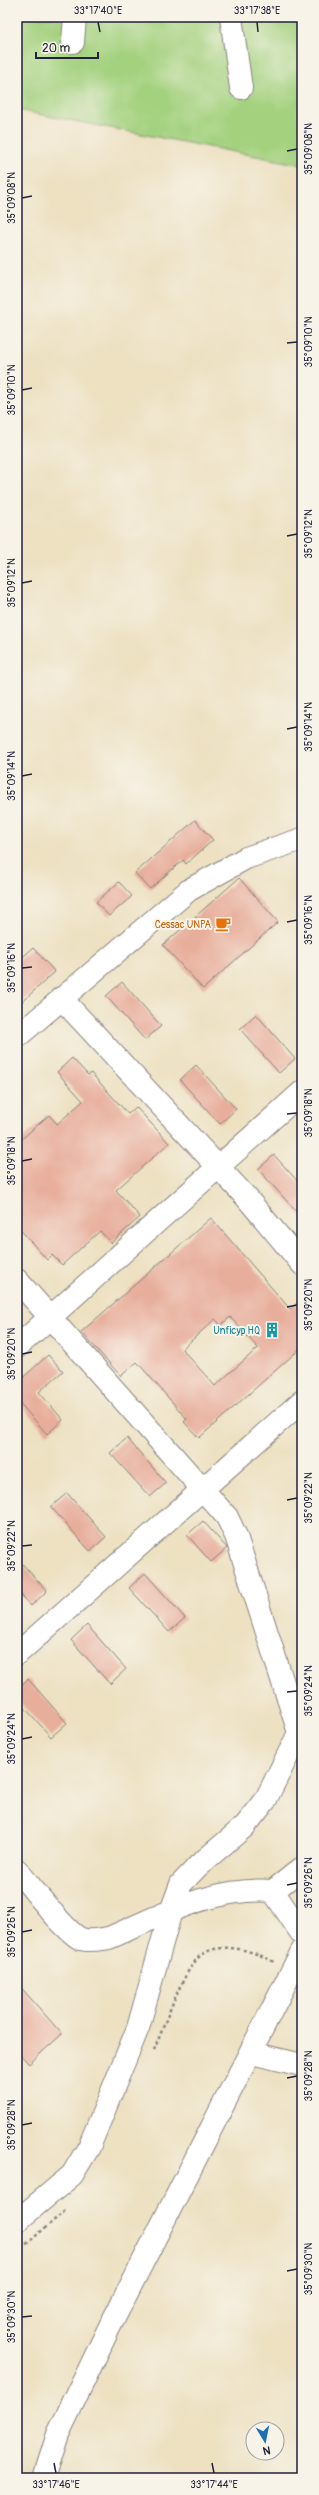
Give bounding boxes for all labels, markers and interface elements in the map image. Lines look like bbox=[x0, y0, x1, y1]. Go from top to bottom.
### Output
text: 33°17'40"E bbox=[74, 5, 122, 17]
text: 33°17'38"E bbox=[234, 5, 280, 17]
scale bar bbox=[36, 34, 98, 60]
text: 20 m bbox=[42, 41, 71, 56]
text: 35°09'08"N bbox=[303, 123, 315, 175]
text: 35°09'08"N bbox=[6, 172, 18, 224]
text: 35°09'10"N bbox=[303, 316, 315, 367]
text: 35°09'10"N bbox=[6, 364, 18, 415]
text: 35°09'12"N bbox=[303, 509, 315, 559]
text: 35°09'12"N bbox=[6, 558, 18, 608]
text: 35°09'14"N bbox=[303, 702, 315, 752]
text: 35°09'14"N bbox=[6, 751, 18, 801]
text: 35°09'16"N bbox=[303, 895, 315, 945]
cafe icon: Cessac UNPA bbox=[214, 915, 232, 933]
place label: Cessac UNPA bbox=[155, 919, 212, 931]
text: 35°09'16"N bbox=[6, 943, 18, 993]
text: 35°09'18"N bbox=[303, 1088, 315, 1138]
text: 35°09'18"N bbox=[6, 1136, 18, 1186]
text: 35°09'20"N bbox=[303, 1278, 315, 1331]
building icon: Unficyp HQ bbox=[263, 1321, 281, 1339]
place label: Unficyp HQ bbox=[213, 1325, 260, 1337]
text: 35°09'20"N bbox=[6, 1327, 18, 1380]
text: 35°09'22"N bbox=[303, 1472, 315, 1524]
text: 35°09'22"N bbox=[6, 1520, 18, 1572]
text: 35°09'24"N bbox=[303, 1665, 315, 1717]
text: 35°09'24"N bbox=[6, 1713, 18, 1765]
text: 35°09'26"N bbox=[303, 1857, 315, 1909]
text: 35°09'26"N bbox=[6, 1906, 18, 1958]
text: 35°09'28"N bbox=[303, 2050, 315, 2101]
text: 35°09'28"N bbox=[6, 2099, 18, 2150]
text: 35°09'30"N bbox=[303, 2242, 315, 2295]
text: 35°09'30"N bbox=[6, 2290, 18, 2343]
north arrow bbox=[245, 2421, 285, 2461]
text: N bbox=[261, 2443, 271, 2458]
text: 33°17'46"E bbox=[32, 2479, 80, 2491]
text: 33°17'44"E bbox=[190, 2479, 238, 2491]

